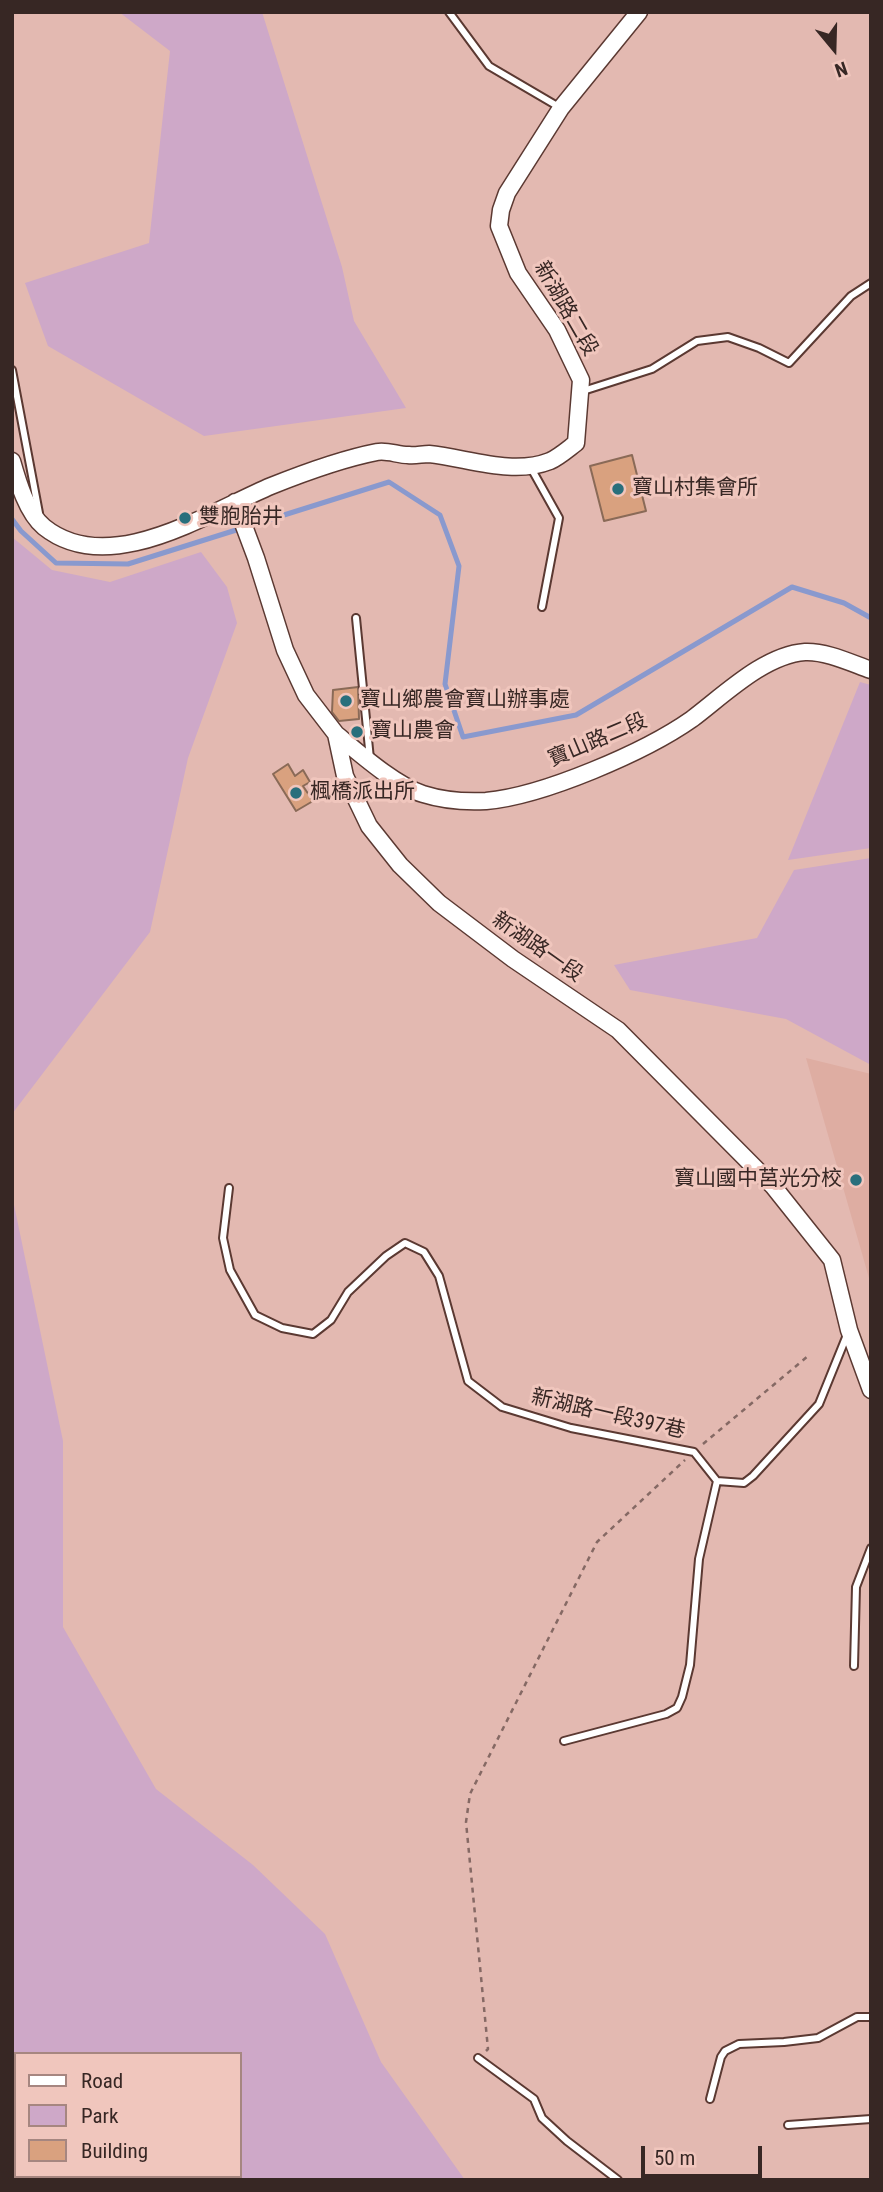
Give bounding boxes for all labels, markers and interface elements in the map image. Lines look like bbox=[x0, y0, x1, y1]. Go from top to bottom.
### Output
north arrow bbox=[799, 14, 869, 84]
text: N bbox=[832, 57, 850, 82]
street label: 新湖路二段 bbox=[528, 257, 602, 361]
place label: 寶山村集會所 bbox=[632, 476, 758, 502]
marker: 寶山村集會所 bbox=[610, 481, 626, 497]
place label: 雙胞胎井 bbox=[199, 505, 283, 531]
marker: 雙胞胎井 bbox=[177, 510, 193, 526]
place label: 寶山鄉農會寶山辦事處 bbox=[360, 688, 570, 714]
marker: 寶山鄉農會寶山辦事處 bbox=[338, 693, 354, 709]
street label: 寶山路二段 bbox=[545, 709, 651, 773]
place label: 寶山農會 bbox=[371, 719, 455, 745]
marker: 寶山農會 bbox=[349, 724, 365, 740]
place label: 楓橋派出所 bbox=[310, 780, 415, 806]
marker: 楓橋派出所 bbox=[288, 785, 304, 801]
street label: 新湖路一段 bbox=[487, 908, 587, 988]
place label: 寶山國中莒光分校 bbox=[674, 1167, 842, 1193]
marker: 寶山國中莒光分校 bbox=[848, 1172, 864, 1188]
street label: 新湖路一段397巷 bbox=[529, 1385, 687, 1445]
legend bbox=[14, 2052, 242, 2178]
text: Road bbox=[81, 2069, 123, 2093]
text: Park bbox=[81, 2104, 118, 2128]
scale bar bbox=[645, 2132, 766, 2176]
text: Building bbox=[81, 2139, 148, 2163]
text: 50 m bbox=[654, 2146, 695, 2170]

